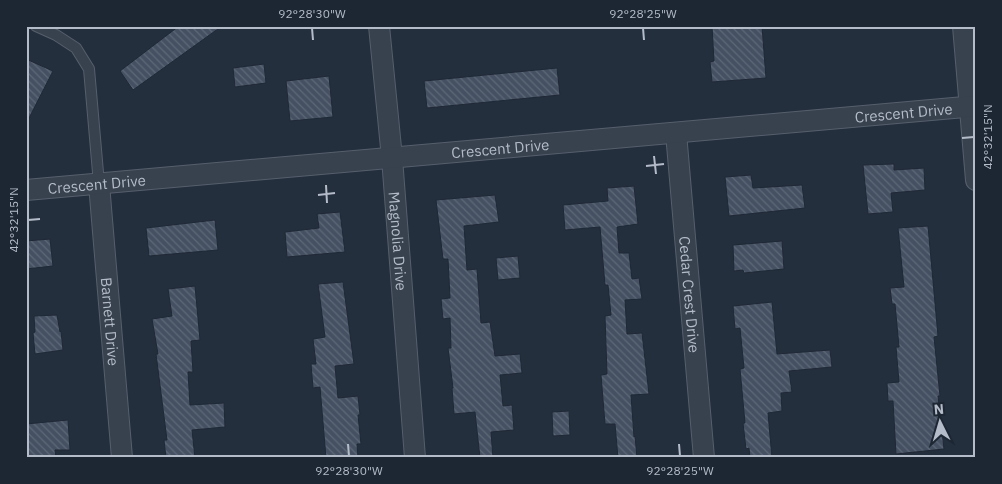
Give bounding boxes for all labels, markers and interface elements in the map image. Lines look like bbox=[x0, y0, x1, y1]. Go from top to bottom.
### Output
text: 92°28'30"W bbox=[278, 6, 346, 21]
text: 92°28'25"W bbox=[609, 6, 677, 21]
street label: Crescent Drive bbox=[854, 99, 953, 126]
text: 42°32'15"N bbox=[980, 104, 995, 170]
street label: Crescent Drive bbox=[450, 134, 550, 162]
street label: Crescent Drive bbox=[47, 170, 147, 198]
text: 42°32'15"N bbox=[6, 187, 21, 253]
street label: Magnolia Drive bbox=[385, 191, 412, 291]
street label: Cedar Crest Drive bbox=[675, 235, 704, 354]
street label: Barnett Drive bbox=[97, 276, 124, 367]
north arrow bbox=[914, 396, 964, 446]
text: N bbox=[933, 400, 945, 418]
text: 92°28'30"W bbox=[315, 463, 383, 478]
text: 92°28'25"W bbox=[646, 463, 714, 478]

